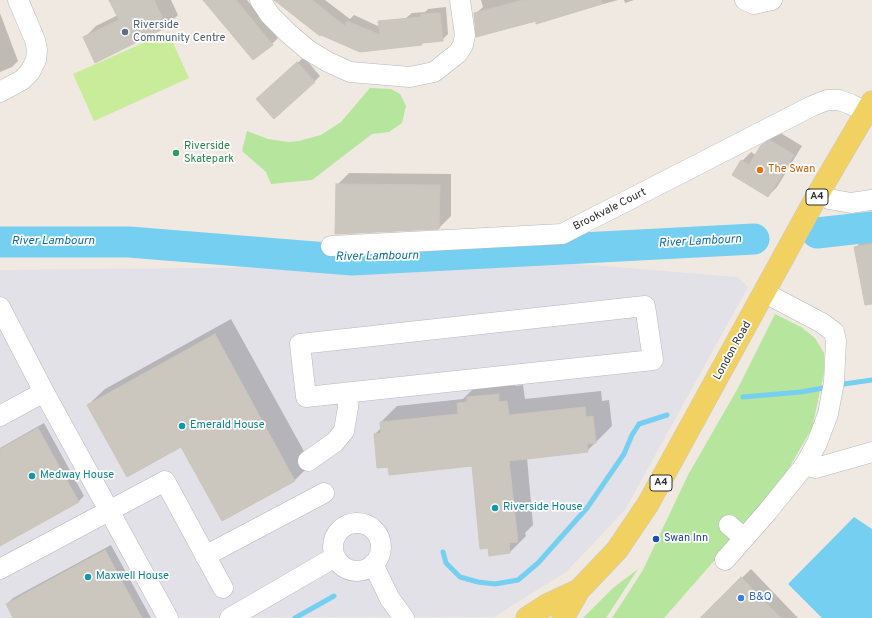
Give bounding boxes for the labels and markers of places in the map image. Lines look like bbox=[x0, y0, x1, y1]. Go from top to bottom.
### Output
place label: Riverside Community Centre bbox=[133, 19, 226, 45]
marker: Riverside Community Centre bbox=[120, 27, 130, 37]
place label: Riverside Skatepark bbox=[184, 140, 234, 166]
marker: Riverside Skatepark bbox=[171, 148, 181, 158]
place label: The Swan bbox=[768, 163, 815, 177]
marker: The Swan bbox=[755, 165, 765, 175]
place label: Emerald House bbox=[190, 419, 265, 433]
marker: Emerald House bbox=[177, 421, 187, 431]
place label: Medway House bbox=[40, 469, 114, 483]
marker: Medway House bbox=[27, 471, 37, 481]
place label: Riverside House bbox=[503, 501, 583, 515]
marker: Riverside House bbox=[490, 503, 500, 513]
place label: Swan Inn bbox=[664, 532, 708, 546]
marker: Swan Inn bbox=[651, 534, 661, 544]
place label: Maxwell House bbox=[96, 570, 169, 584]
marker: Maxwell House bbox=[83, 572, 93, 582]
place label: B&Q bbox=[749, 591, 772, 605]
marker: B&Q bbox=[736, 593, 746, 603]

